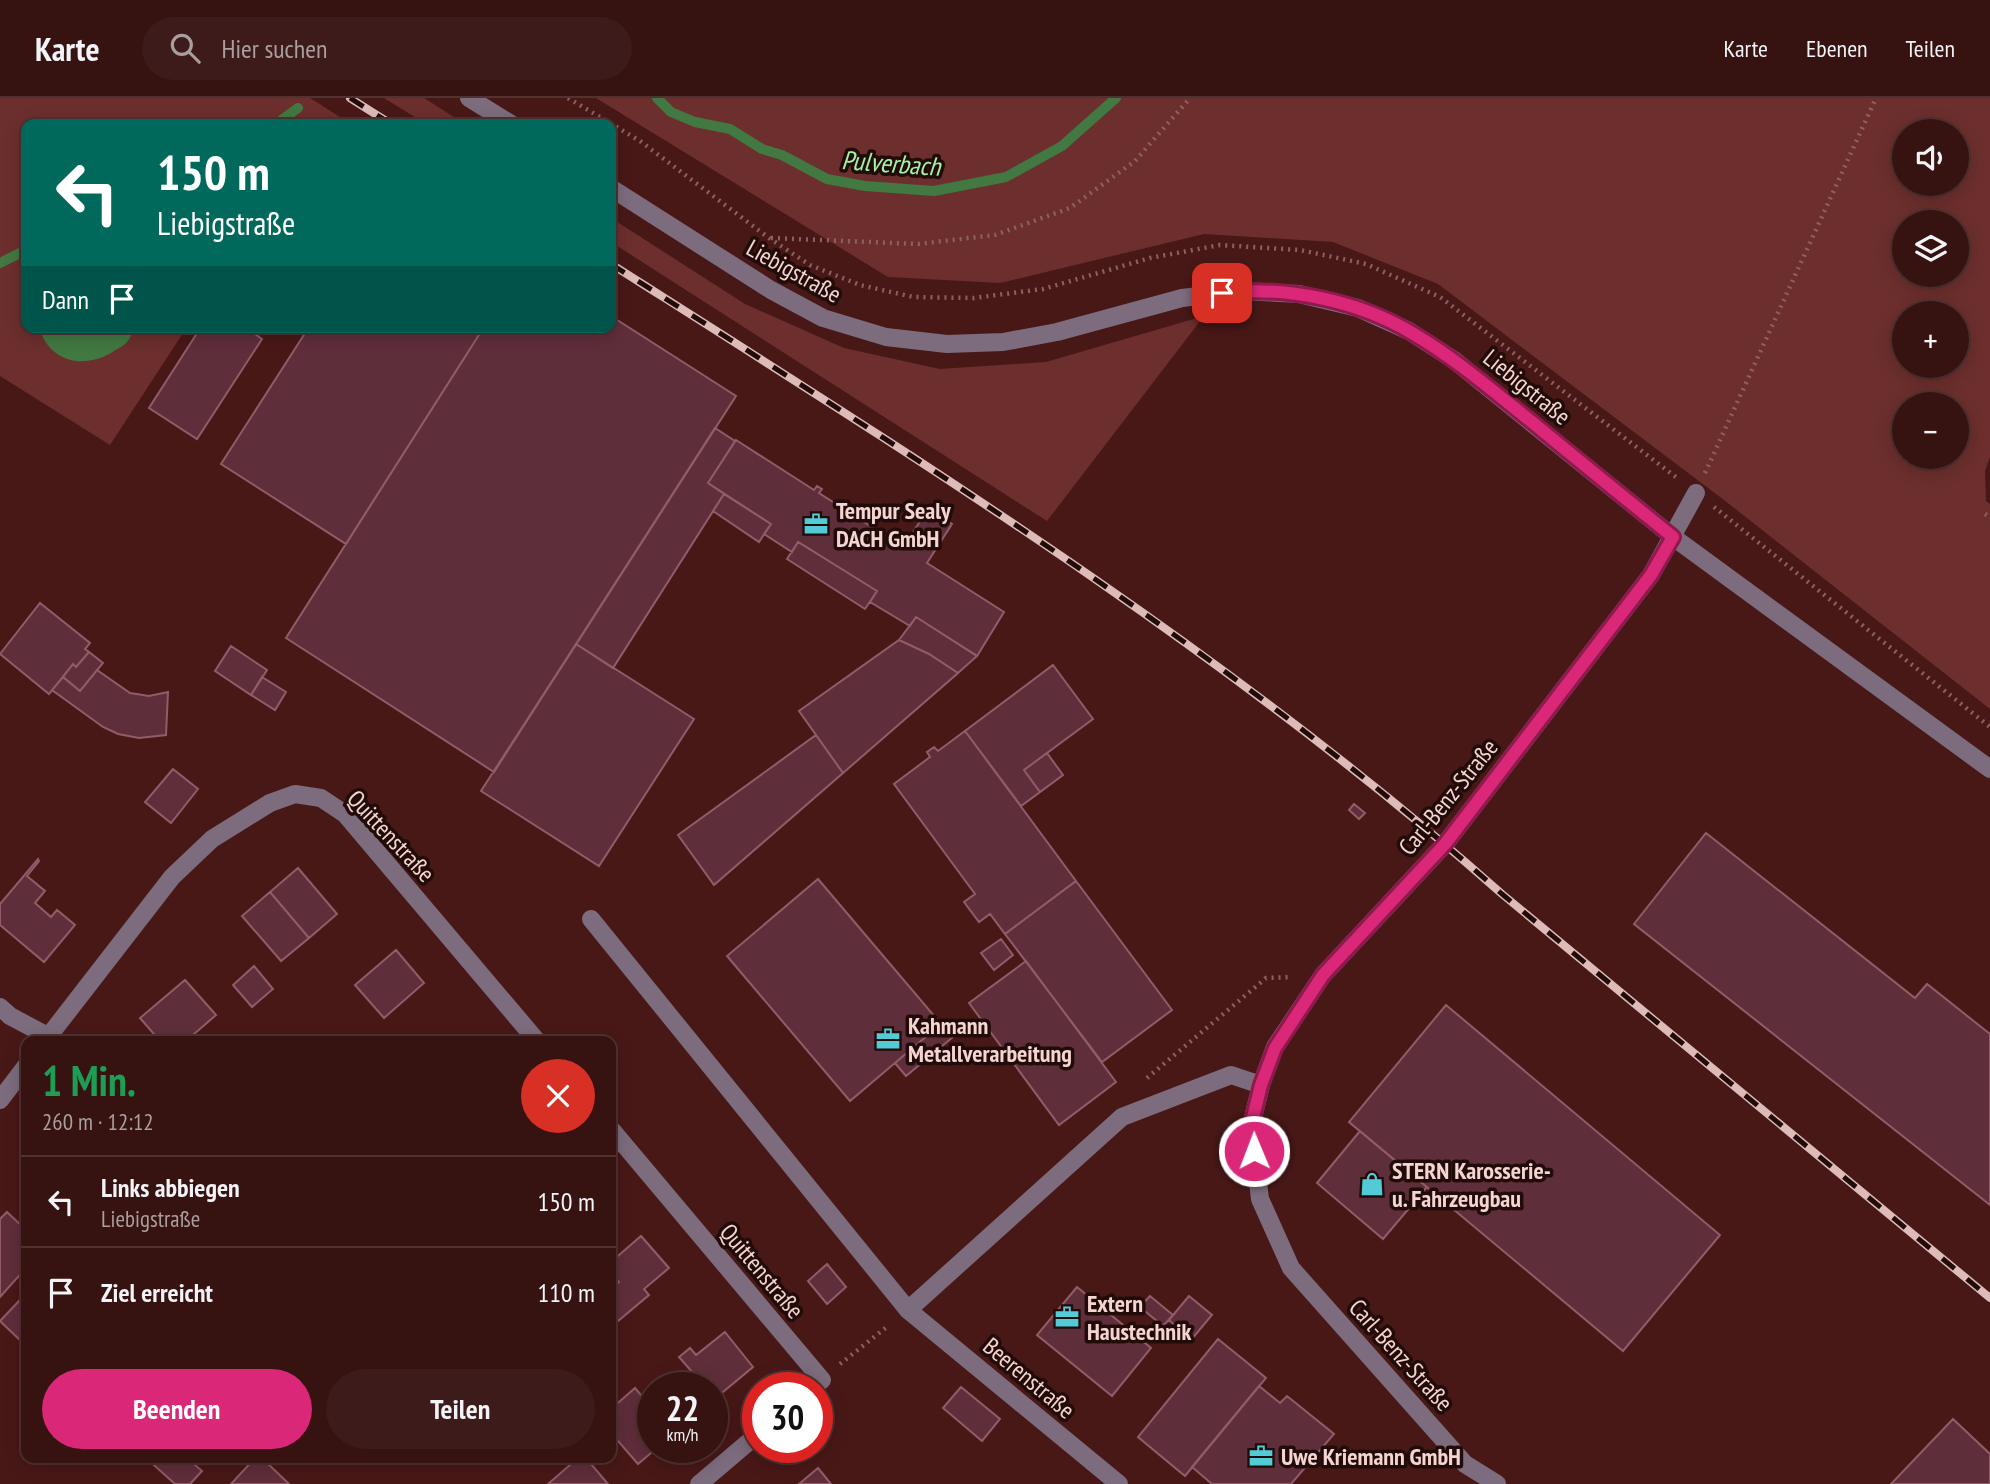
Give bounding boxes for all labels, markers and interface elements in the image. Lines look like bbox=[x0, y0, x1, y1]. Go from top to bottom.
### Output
search box bbox=[142, 17, 632, 80]
text: Karte bbox=[35, 27, 100, 70]
icon: search bbox=[166, 29, 204, 67]
text: Hier suchen bbox=[222, 32, 327, 65]
text: Karte bbox=[1724, 33, 1768, 64]
text: Ebenen bbox=[1806, 33, 1868, 64]
text: Teilen bbox=[1906, 33, 1955, 64]
map controls bbox=[1892, 119, 1969, 469]
button: sound bbox=[1892, 119, 1969, 196]
text: 150 m bbox=[157, 140, 270, 204]
water label: Pulverbach bbox=[841, 143, 943, 183]
icon: left bbox=[42, 147, 133, 238]
text: Liebigstraße bbox=[157, 202, 295, 244]
button: layers bbox=[1892, 210, 1969, 287]
street label: Liebigstraße bbox=[741, 232, 847, 310]
pin bbox=[1192, 263, 1252, 323]
icon: arrive bbox=[1203, 274, 1241, 312]
icon: arrive bbox=[103, 280, 141, 318]
text: Dann bbox=[42, 283, 89, 316]
button: + bbox=[1892, 301, 1969, 378]
street label: Liebigstraße bbox=[1477, 342, 1577, 432]
button: − bbox=[1892, 392, 1969, 469]
place label: Tempur Sealy DACH GmbH bbox=[836, 495, 951, 554]
office icon: Tempur Sealy DACH GmbH bbox=[802, 510, 830, 538]
street label: Carl-Benz-Straße bbox=[1392, 733, 1504, 861]
street label: Quittenstraße bbox=[341, 783, 441, 889]
place label: Kahmann Metallverarbeitung bbox=[908, 1010, 1072, 1069]
office icon: Kahmann Metallverarbeitung bbox=[874, 1025, 902, 1053]
text: 1 Min. bbox=[42, 1053, 136, 1108]
button: close bbox=[521, 1059, 595, 1133]
text: 260 m · 12:12 bbox=[42, 1107, 154, 1136]
position arrow bbox=[1217, 1114, 1291, 1188]
place label: STERN Karosserie- u. Fahrzeugbau bbox=[1392, 1155, 1551, 1214]
shop icon: STERN Karosserie- u. Fahrzeugbau bbox=[1358, 1170, 1386, 1198]
text: Links abbiegen bbox=[101, 1171, 240, 1204]
icon: left bbox=[42, 1183, 80, 1221]
text: 150 m bbox=[537, 1185, 595, 1218]
text: Liebigstraße bbox=[101, 1204, 200, 1233]
street label: Quittenstraße bbox=[713, 1217, 811, 1325]
icon: arrive bbox=[42, 1274, 80, 1312]
text: Ziel erreicht bbox=[101, 1276, 213, 1309]
text: 110 m bbox=[537, 1276, 595, 1309]
place label: Extern Haustechnik bbox=[1087, 1288, 1191, 1347]
street label: Carl-Benz-Straße bbox=[1342, 1292, 1460, 1418]
office icon: Extern Haustechnik bbox=[1053, 1303, 1081, 1331]
street label: Beerenstraße bbox=[977, 1331, 1081, 1425]
button: Beenden bbox=[42, 1369, 312, 1449]
button: Teilen bbox=[326, 1369, 595, 1449]
speed limit sign: 30 bbox=[742, 1372, 833, 1463]
text: 22 bbox=[666, 1385, 699, 1431]
text: km/h bbox=[667, 1423, 698, 1446]
place label: Uwe Kriemann GmbH bbox=[1281, 1441, 1461, 1472]
office icon: Uwe Kriemann GmbH bbox=[1247, 1442, 1275, 1470]

